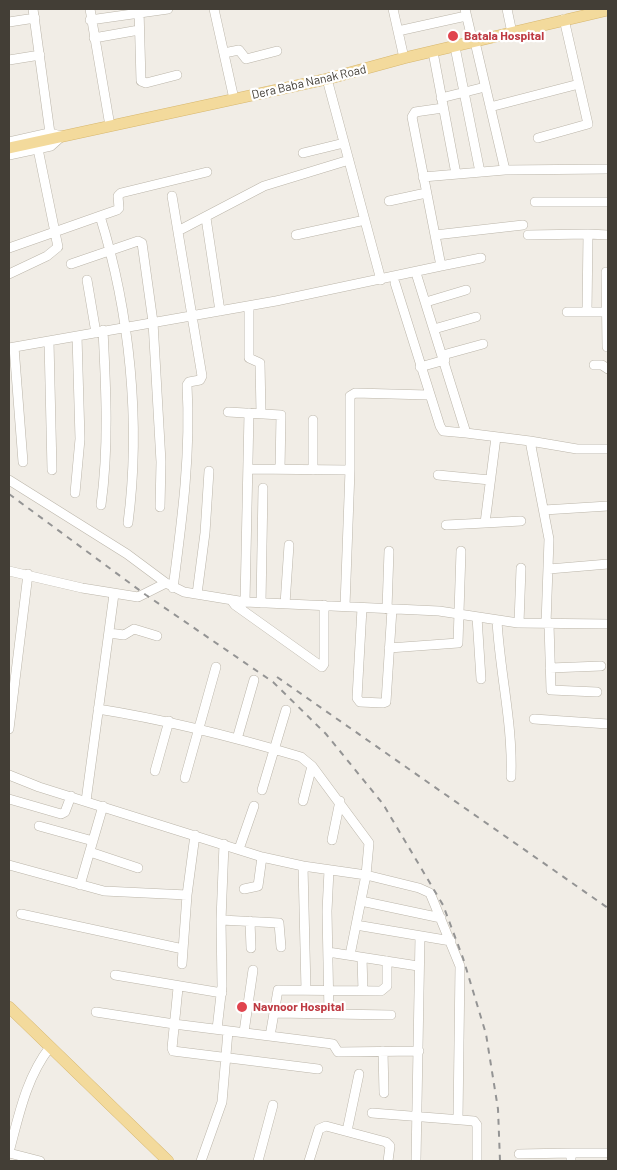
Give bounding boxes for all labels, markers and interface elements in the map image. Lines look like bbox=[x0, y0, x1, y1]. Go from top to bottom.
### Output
marker: Batala Hospital bbox=[446, 29, 460, 43]
place label: Batala Hospital bbox=[464, 29, 544, 43]
street label: Dera Baba Nanak Road bbox=[250, 62, 368, 102]
marker: Navnoor Hospital bbox=[235, 1000, 249, 1014]
place label: Navnoor Hospital bbox=[253, 1000, 344, 1014]

